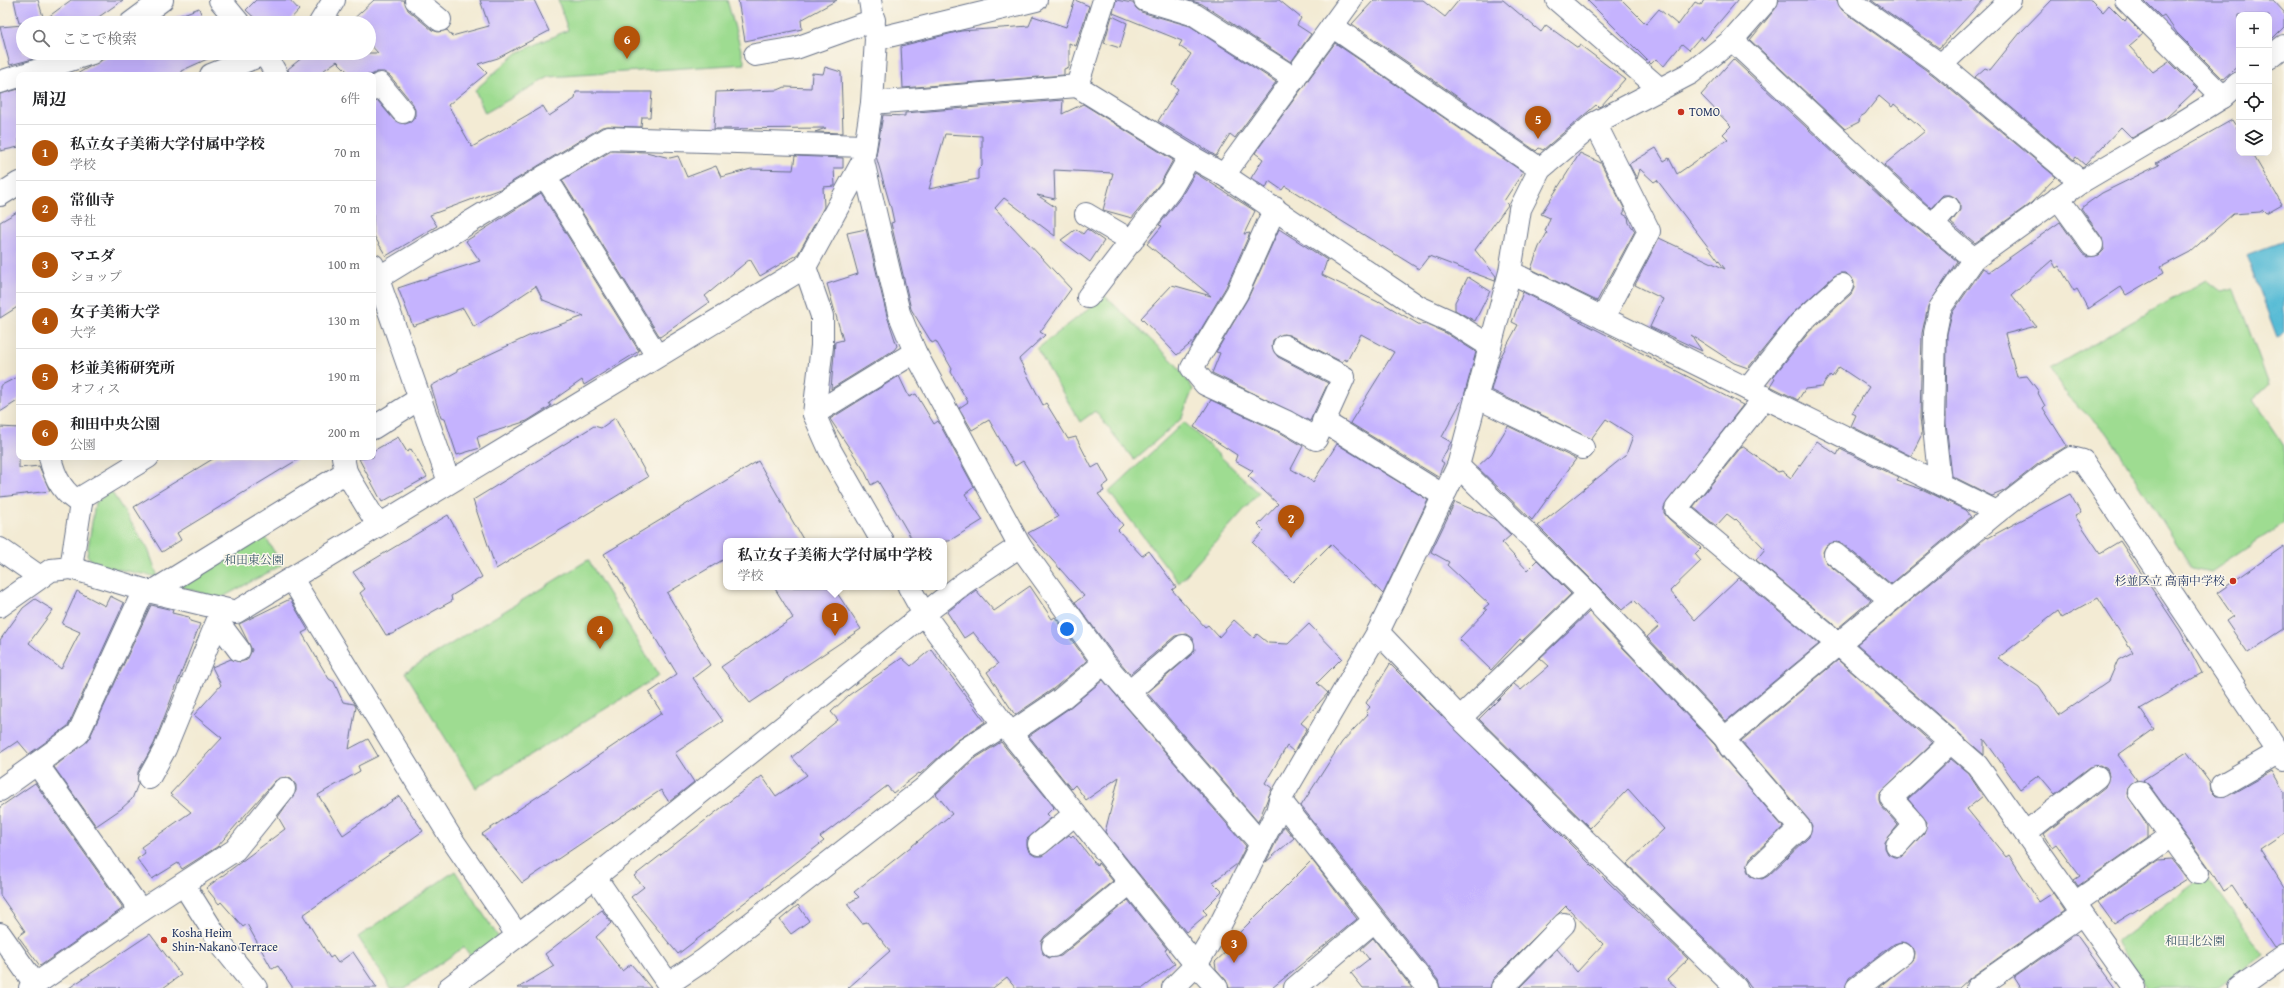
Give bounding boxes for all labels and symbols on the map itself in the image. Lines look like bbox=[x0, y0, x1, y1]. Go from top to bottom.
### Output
pin: 6 bbox=[614, 26, 640, 59]
place label: TOMO bbox=[1689, 103, 1720, 120]
pin: 5 bbox=[1525, 106, 1551, 139]
marker: TOMO bbox=[1676, 107, 1686, 117]
pin: 2 bbox=[1278, 505, 1304, 538]
park label: 和田東公園 bbox=[224, 551, 284, 568]
place label: 杉並区立 高南中学校 bbox=[2114, 572, 2225, 589]
marker: 杉並区立 高南中学校 bbox=[2228, 576, 2238, 586]
pin: 1 bbox=[822, 603, 848, 636]
pin: 4 bbox=[587, 616, 613, 649]
your location bbox=[1057, 619, 1077, 639]
place label: Kosha Heim Shin-Nakano Terrace bbox=[172, 924, 278, 955]
pin: 3 bbox=[1221, 930, 1247, 963]
park label: 和田北公園 bbox=[2165, 932, 2225, 949]
marker: Kosha Heim Shin-Nakano Terrace bbox=[159, 935, 169, 945]

